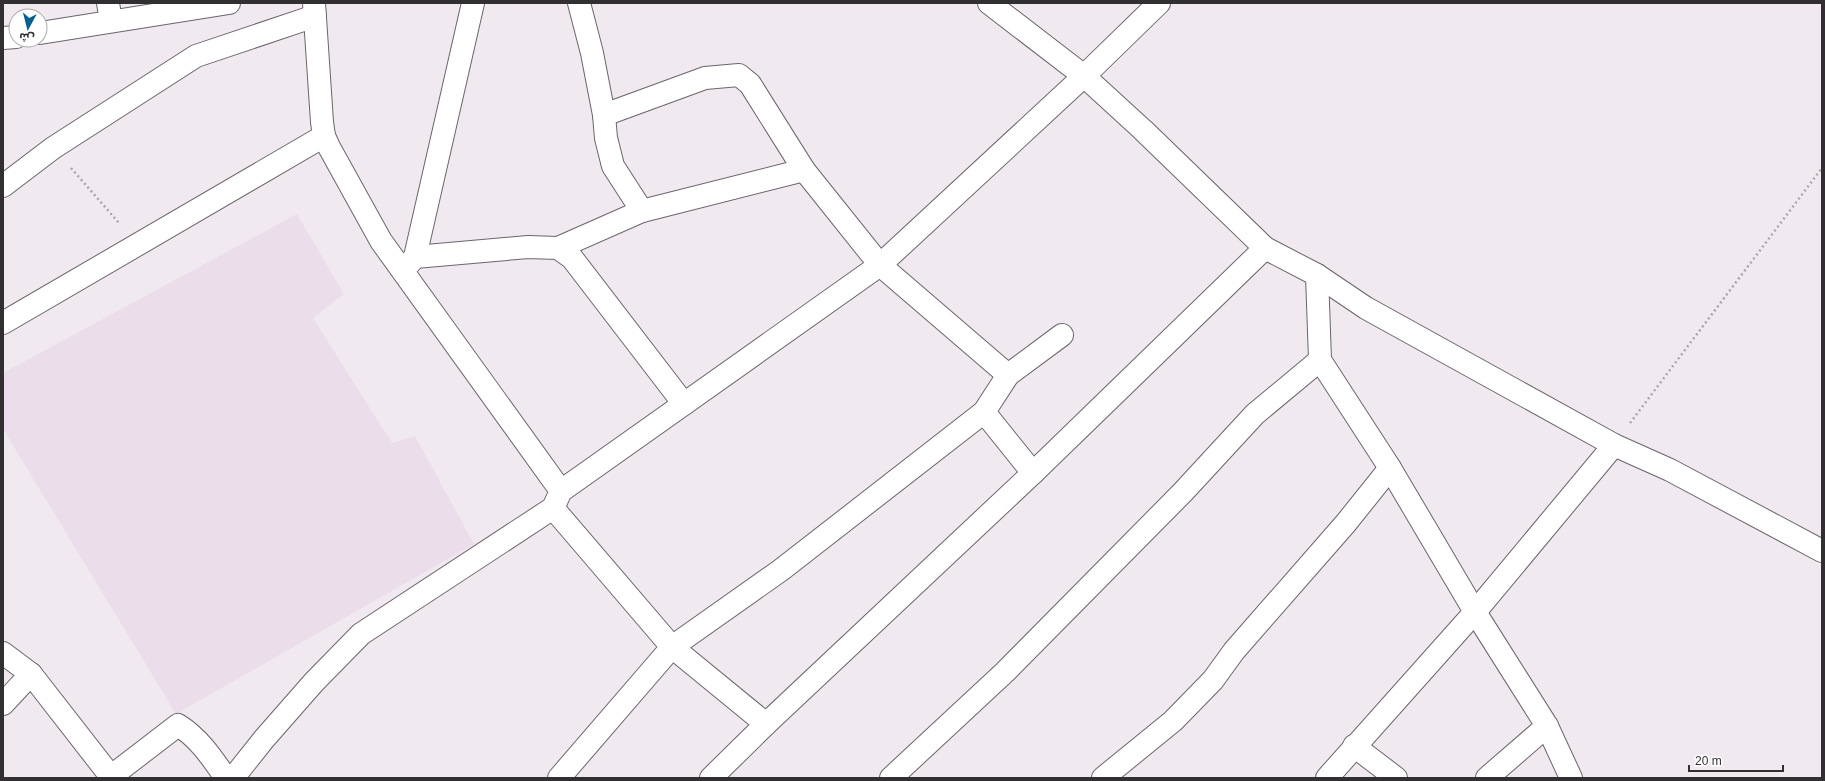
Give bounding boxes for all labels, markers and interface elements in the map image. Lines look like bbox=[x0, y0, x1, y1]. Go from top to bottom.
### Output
north arrow bbox=[8, 8, 48, 48]
text: ش bbox=[19, 30, 35, 45]
scale bar bbox=[1689, 747, 1783, 773]
text: 20 m bbox=[1695, 754, 1722, 768]

